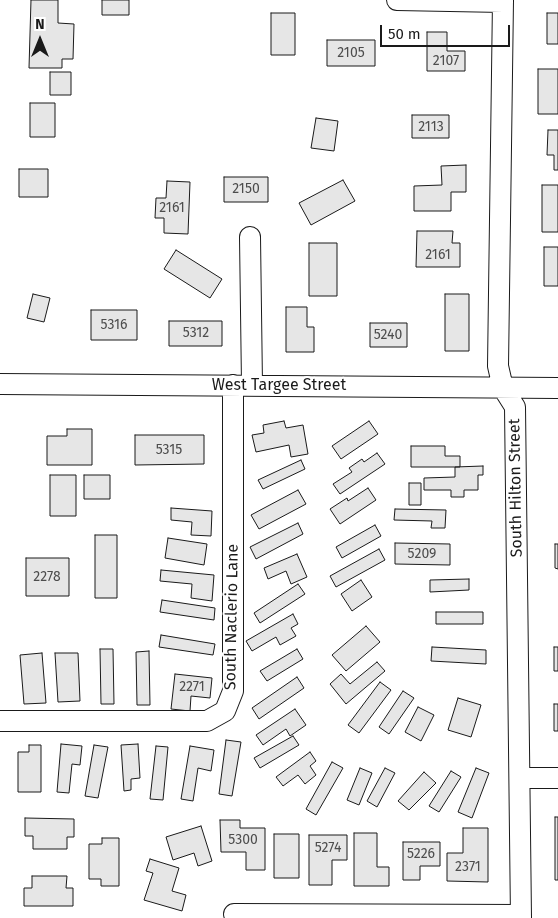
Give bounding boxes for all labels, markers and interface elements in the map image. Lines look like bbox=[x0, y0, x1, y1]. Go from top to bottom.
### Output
north arrow bbox=[15, 15, 65, 65]
scale bar bbox=[383, 15, 513, 47]
text: N bbox=[35, 16, 45, 33]
text: 50 m bbox=[388, 25, 421, 43]
house number: 2105 bbox=[337, 45, 365, 61]
house number: 2107 bbox=[433, 53, 459, 69]
house number: 2113 bbox=[418, 119, 444, 135]
house number: 2150 bbox=[232, 181, 260, 197]
house number: 2161 bbox=[159, 200, 185, 216]
house number: 2161 bbox=[425, 247, 451, 263]
house number: 5316 bbox=[100, 317, 128, 333]
house number: 5312 bbox=[183, 325, 209, 341]
house number: 5240 bbox=[374, 327, 402, 343]
street label: West Targee Street bbox=[212, 376, 346, 396]
street label: South Hilton Street bbox=[505, 418, 527, 558]
house number: 5315 bbox=[156, 442, 182, 458]
street label: South Naclerio Lane bbox=[221, 544, 243, 690]
house number: 5209 bbox=[408, 546, 436, 562]
house number: 2278 bbox=[33, 569, 61, 585]
house number: 2271 bbox=[179, 679, 205, 695]
house number: 5300 bbox=[228, 832, 258, 848]
house number: 5274 bbox=[315, 840, 341, 856]
house number: 5226 bbox=[407, 846, 435, 862]
house number: 2371 bbox=[455, 859, 481, 875]

